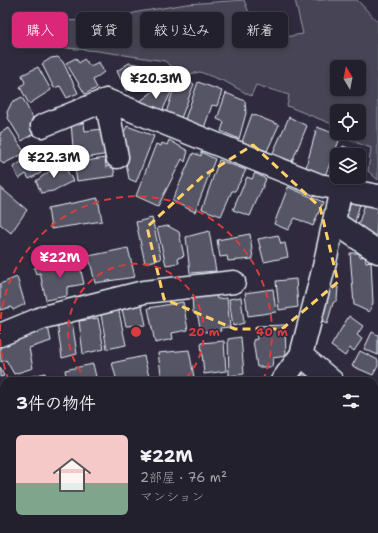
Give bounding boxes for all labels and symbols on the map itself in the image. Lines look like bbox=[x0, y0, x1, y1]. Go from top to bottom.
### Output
north arrow bbox=[330, 60, 366, 96]
pin: ¥20.3M bbox=[123, 66, 189, 100]
pin: ¥22.3M bbox=[21, 145, 87, 179]
pin: ¥22M bbox=[36, 245, 84, 279]
text: 20 m bbox=[188, 324, 220, 340]
text: 40 m bbox=[256, 324, 288, 340]
centre of rings bbox=[129, 325, 143, 339]

